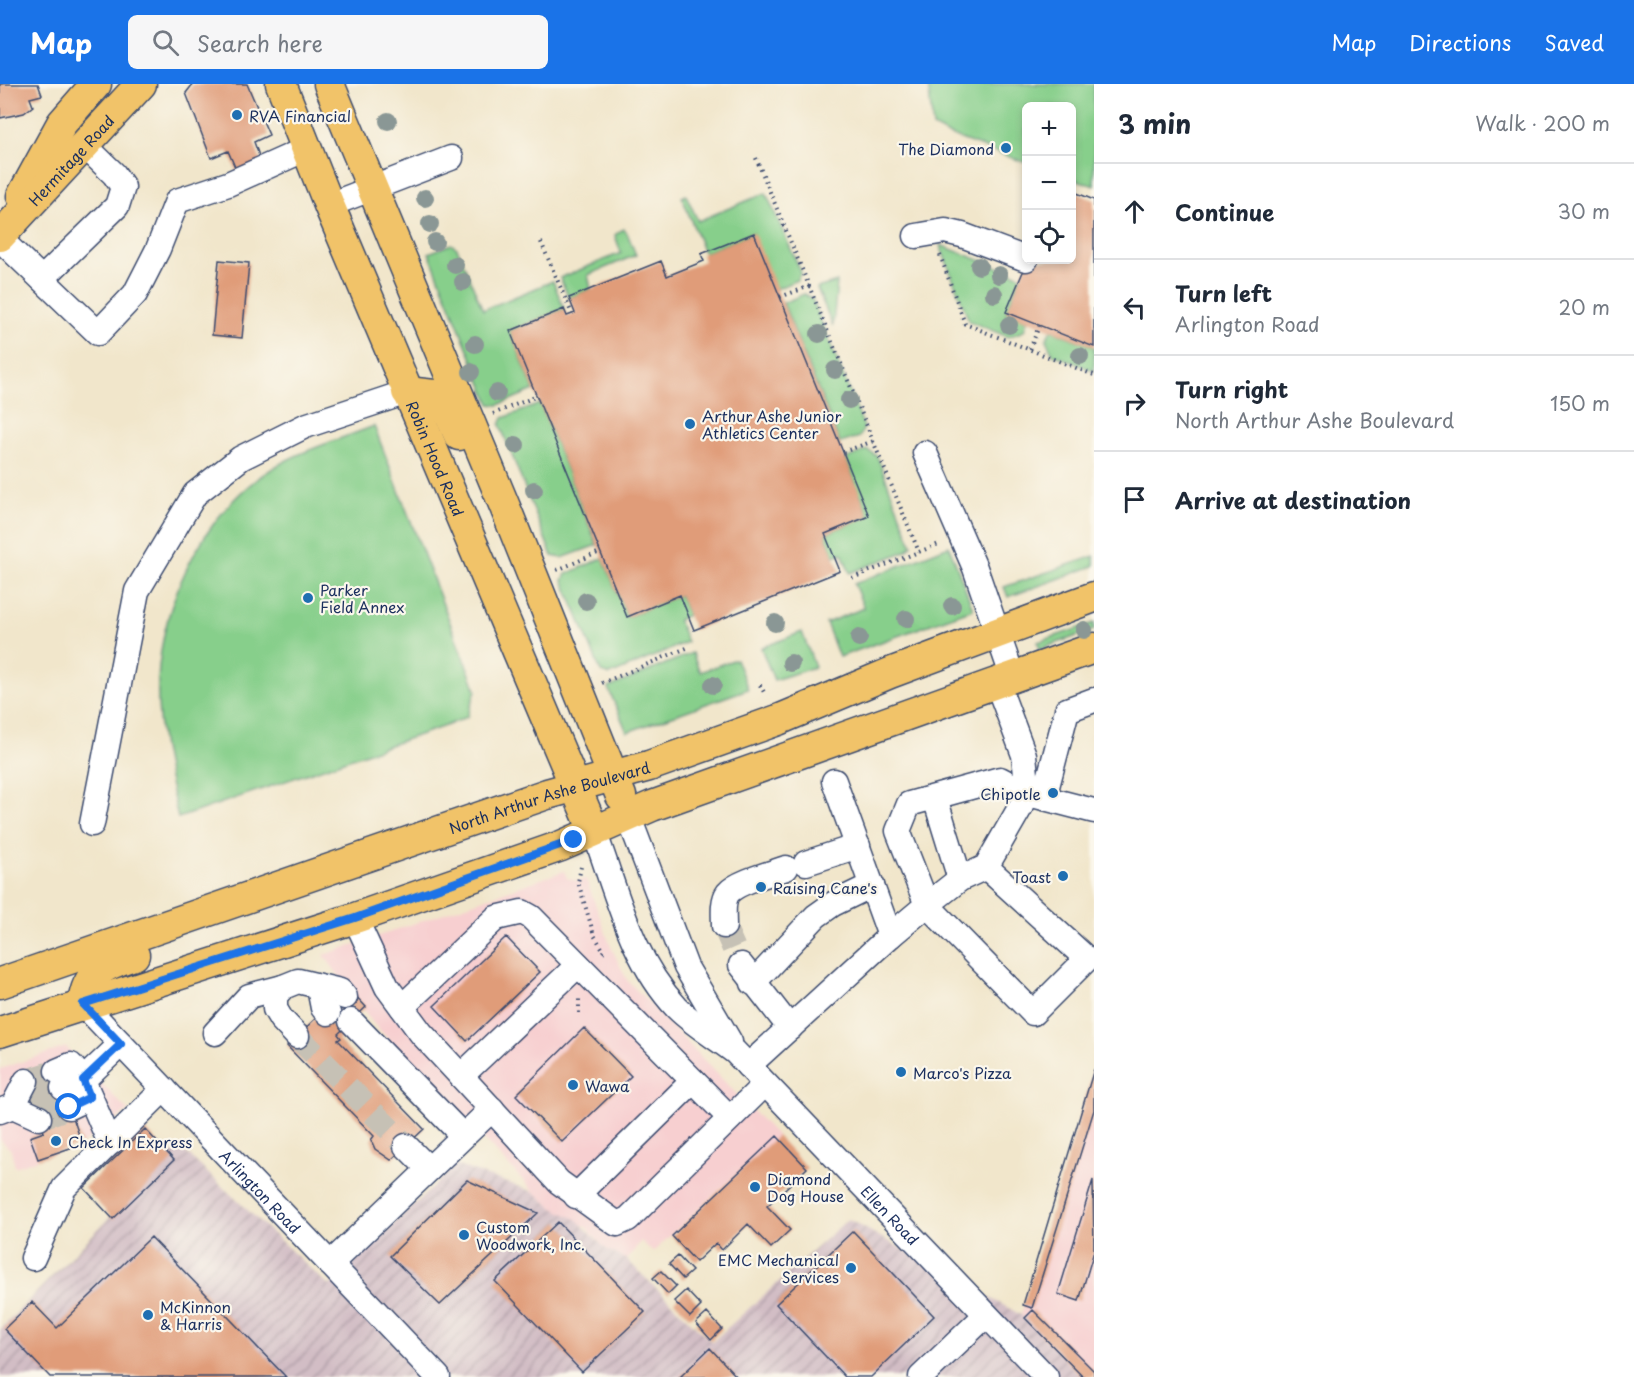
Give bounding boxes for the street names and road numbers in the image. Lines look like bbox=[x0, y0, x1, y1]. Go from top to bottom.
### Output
street label: Hermitage Road bbox=[23, 109, 119, 210]
street label: Robin Hood Road bbox=[401, 397, 471, 519]
street label: North Arthur Ashe Boulevard bbox=[445, 755, 652, 839]
street label: Arlington Road bbox=[215, 1144, 307, 1238]
street label: Ellen Road bbox=[856, 1180, 925, 1250]

